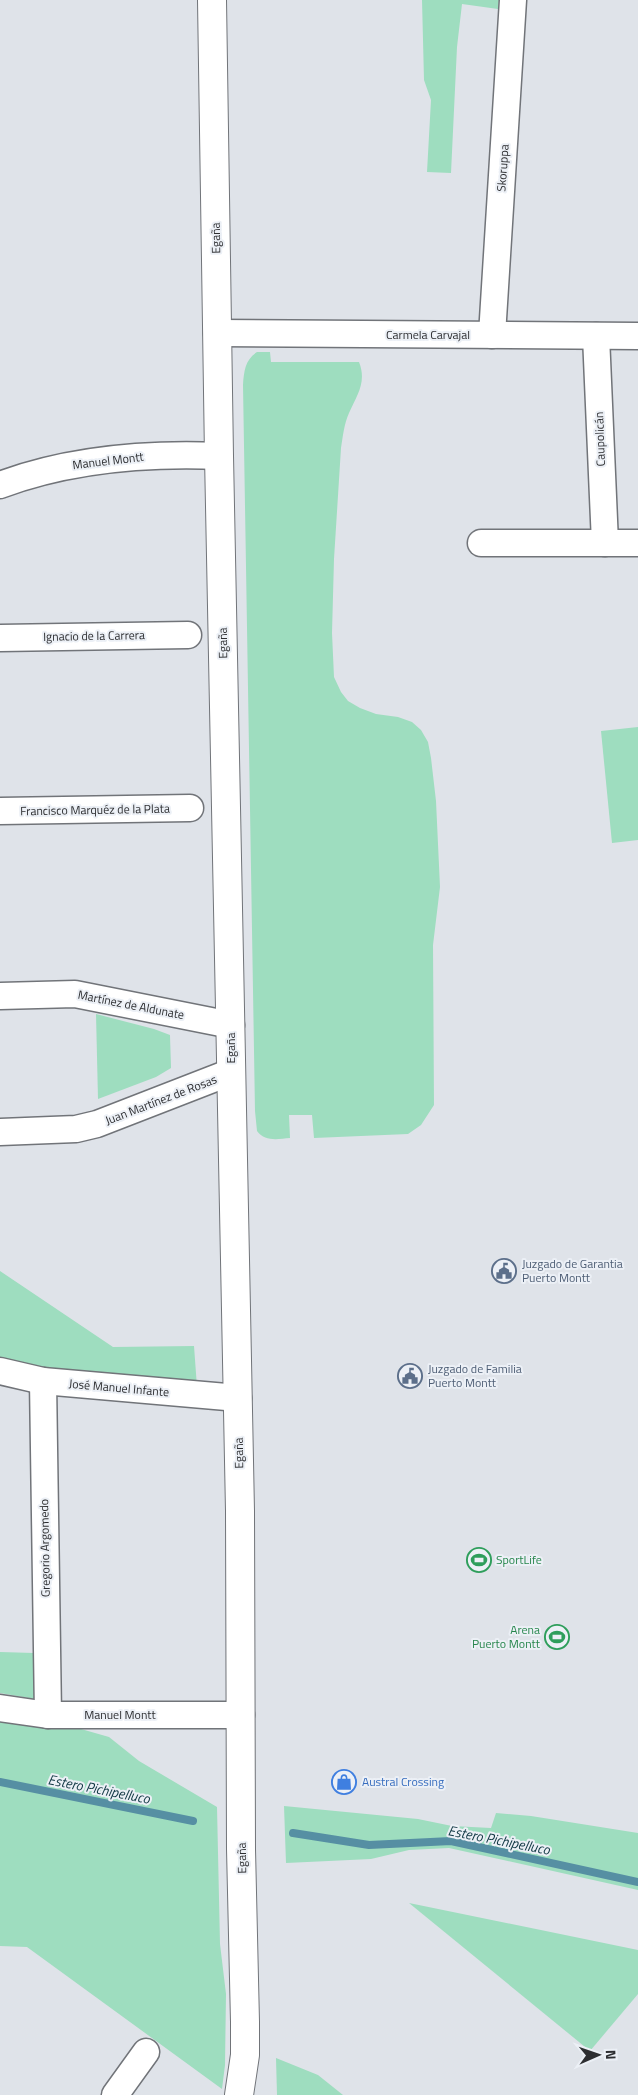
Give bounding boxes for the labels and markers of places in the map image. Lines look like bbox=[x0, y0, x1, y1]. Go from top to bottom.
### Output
place label: Juzgado de Garantia Puerto Montt bbox=[522, 1254, 623, 1287]
public building icon: Juzgado de Garantia Puerto Montt bbox=[491, 1258, 517, 1284]
place label: Juzgado de Familia Puerto Montt bbox=[428, 1359, 522, 1392]
public building icon: Juzgado de Familia Puerto Montt bbox=[397, 1363, 423, 1389]
sports icon: SportLife bbox=[466, 1547, 492, 1573]
place label: SportLife bbox=[496, 1550, 542, 1569]
place label: Arena Puerto Montt bbox=[472, 1620, 541, 1653]
sports icon: Arena Puerto Montt bbox=[544, 1624, 570, 1650]
shop icon: Austral Crossing bbox=[331, 1769, 357, 1795]
place label: Austral Crossing bbox=[362, 1772, 444, 1791]

